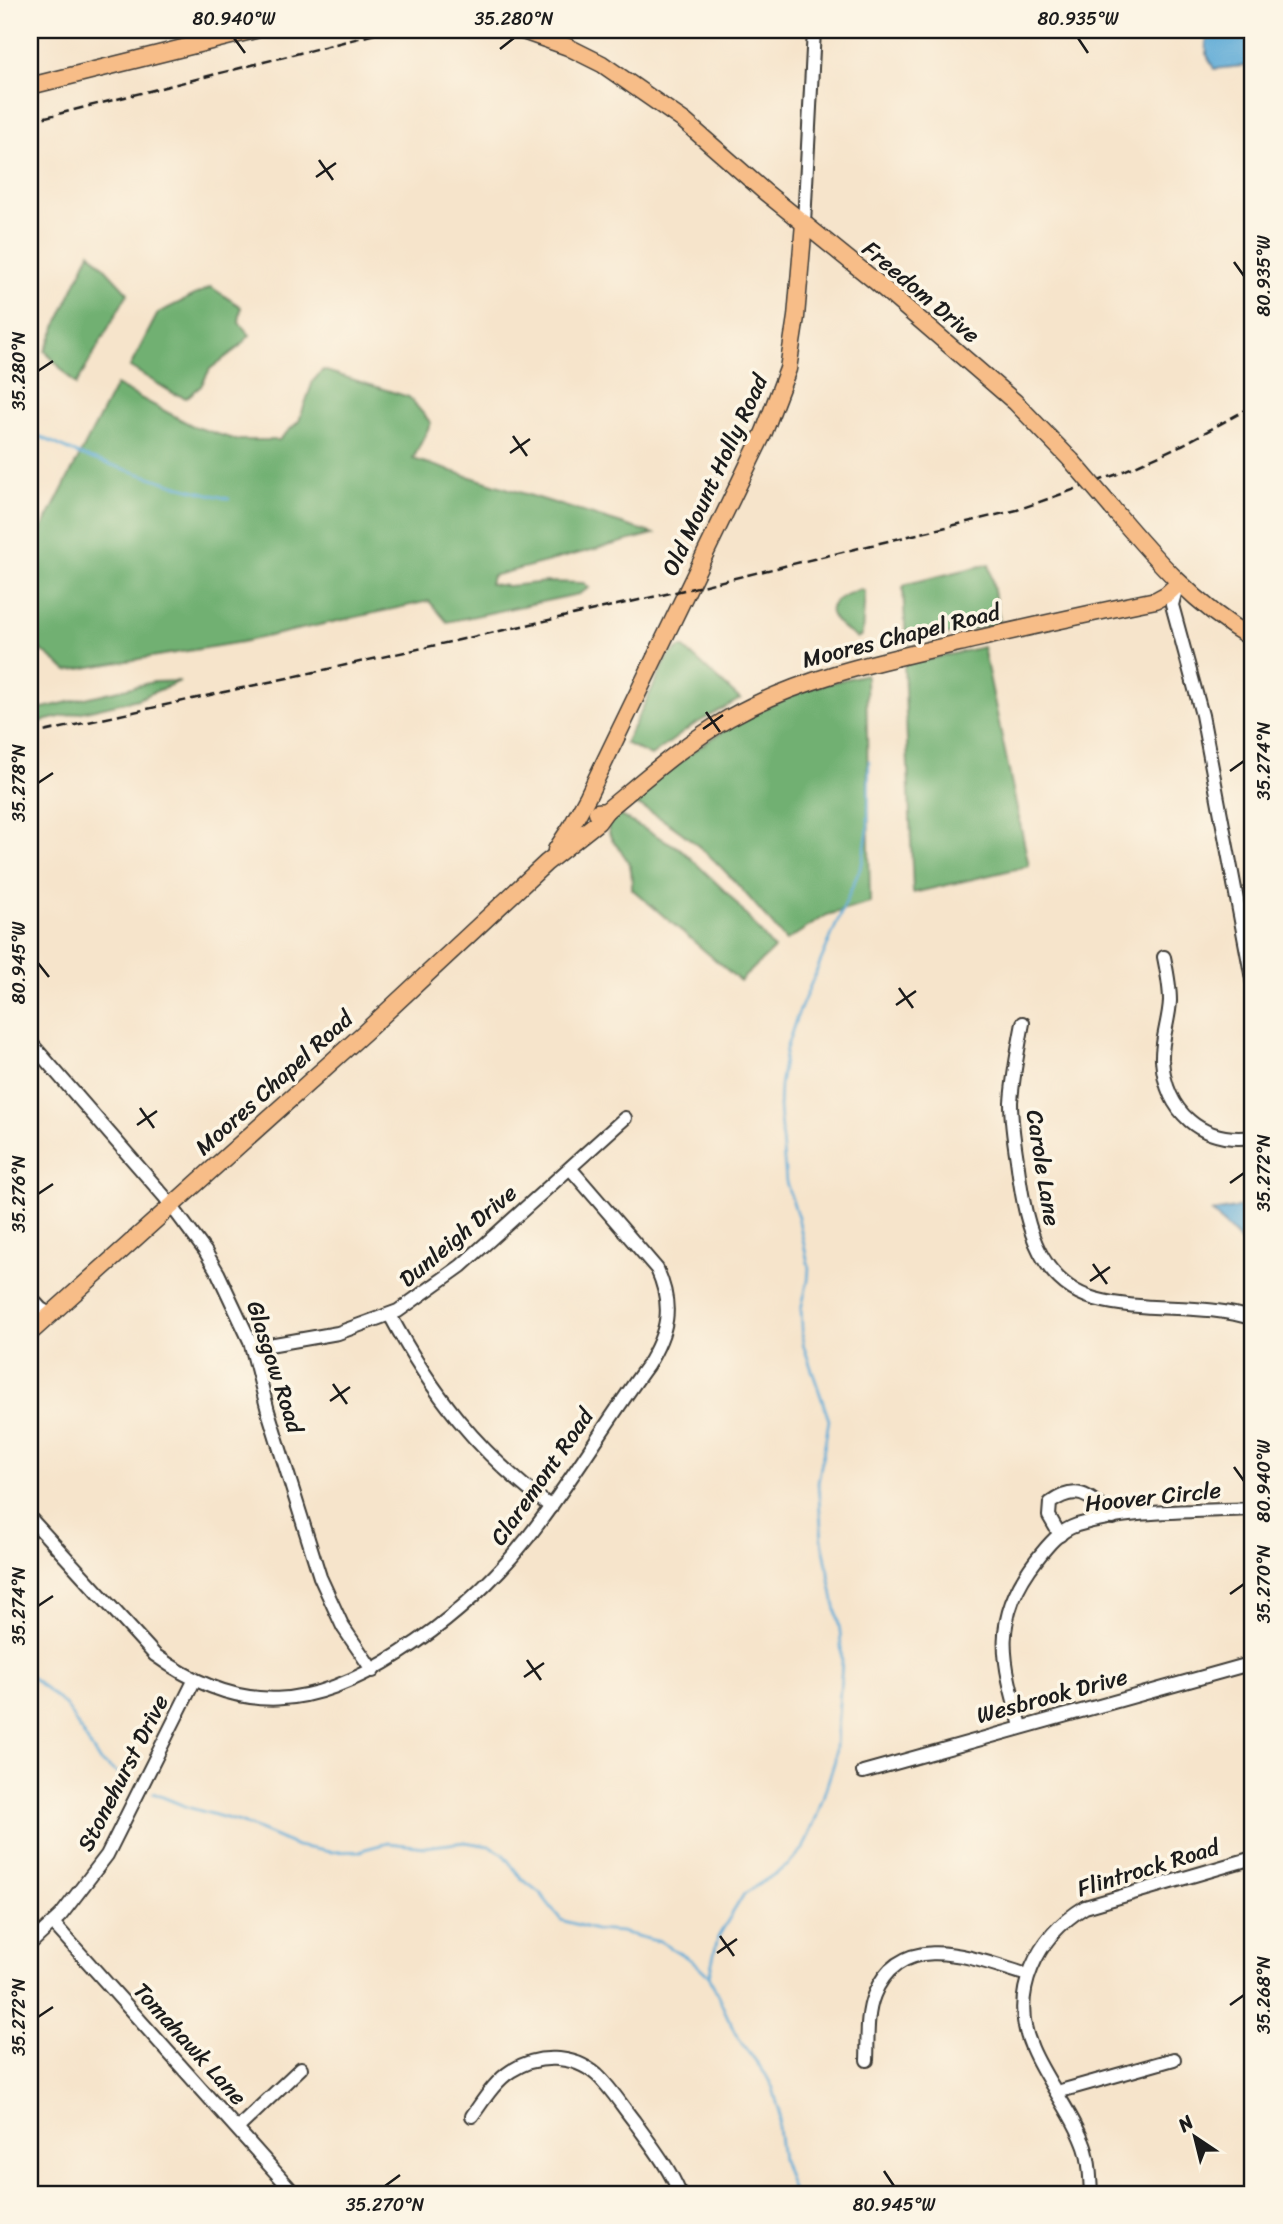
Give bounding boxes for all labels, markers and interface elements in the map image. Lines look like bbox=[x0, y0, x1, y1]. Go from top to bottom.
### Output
text: 80.940°W bbox=[193, 3, 277, 35]
text: 35.280°N bbox=[474, 3, 554, 35]
text: 80.935°W bbox=[1037, 3, 1120, 35]
street label: Freedom Drive bbox=[852, 230, 990, 354]
text: 80.935°W bbox=[1248, 234, 1280, 317]
text: 35.280°N bbox=[3, 331, 35, 411]
street label: Old Mount Holly Road bbox=[650, 366, 781, 583]
street label: Moores Chapel Road bbox=[798, 591, 1006, 680]
text: 35.274°N bbox=[1248, 721, 1280, 800]
text: 35.278°N bbox=[3, 743, 35, 822]
text: 80.945°W bbox=[3, 921, 35, 1004]
street label: Moores Chapel Road bbox=[185, 999, 364, 1166]
street label: Carole Lane bbox=[1014, 1107, 1072, 1229]
text: 35.272°N bbox=[1248, 1134, 1280, 1212]
text: 35.276°N bbox=[3, 1155, 35, 1233]
street label: Dunleigh Drive bbox=[389, 1174, 527, 1298]
street label: Glasgow Road bbox=[234, 1295, 316, 1440]
street label: Claremont Road bbox=[479, 1398, 606, 1554]
text: 80.940°W bbox=[1248, 1438, 1280, 1522]
street label: Hoover Circle bbox=[1083, 1469, 1223, 1525]
text: 35.270°N bbox=[1248, 1544, 1280, 1623]
text: 35.274°N bbox=[3, 1566, 35, 1645]
street label: Wesbrook Drive bbox=[972, 1656, 1132, 1736]
street label: Stonehurst Drive bbox=[66, 1687, 180, 1859]
street label: Flintrock Road bbox=[1072, 1826, 1226, 1909]
text: 35.268°N bbox=[1248, 1956, 1280, 2034]
street label: Tomahawk Lane bbox=[123, 1972, 257, 2116]
text: 35.272°N bbox=[3, 1978, 35, 2056]
north arrow bbox=[1160, 2102, 1230, 2172]
text: N bbox=[1170, 2106, 1201, 2141]
text: 35.270°N bbox=[346, 2189, 425, 2221]
text: 80.945°W bbox=[853, 2189, 936, 2221]

